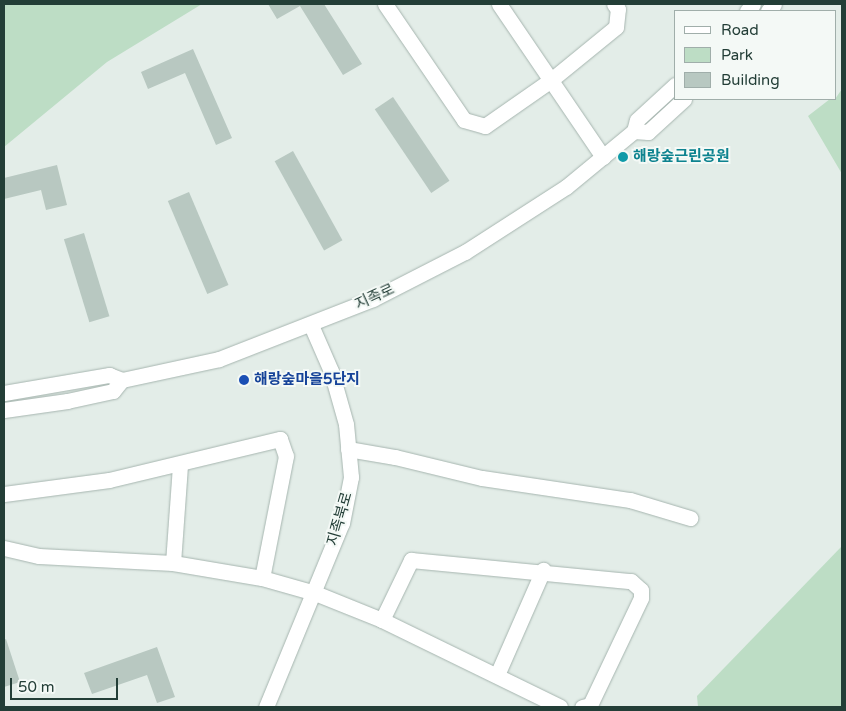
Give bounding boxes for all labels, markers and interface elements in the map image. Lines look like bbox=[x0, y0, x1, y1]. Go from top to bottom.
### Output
legend bbox=[674, 10, 836, 100]
text: Road bbox=[721, 21, 759, 39]
text: Park bbox=[721, 46, 753, 64]
text: Building bbox=[721, 71, 780, 89]
place label: 해랑숲근린공원 bbox=[633, 148, 730, 166]
marker: 해랑숲근린공원 bbox=[617, 151, 629, 163]
street label: 지족로 bbox=[352, 280, 398, 314]
place label: 해랑숲마을5단지 bbox=[254, 371, 360, 389]
marker: 해랑숲마을5단지 bbox=[238, 374, 250, 386]
street label: 지족북로 bbox=[324, 490, 356, 548]
scale bar bbox=[12, 668, 120, 700]
text: 50 m bbox=[18, 678, 55, 696]

